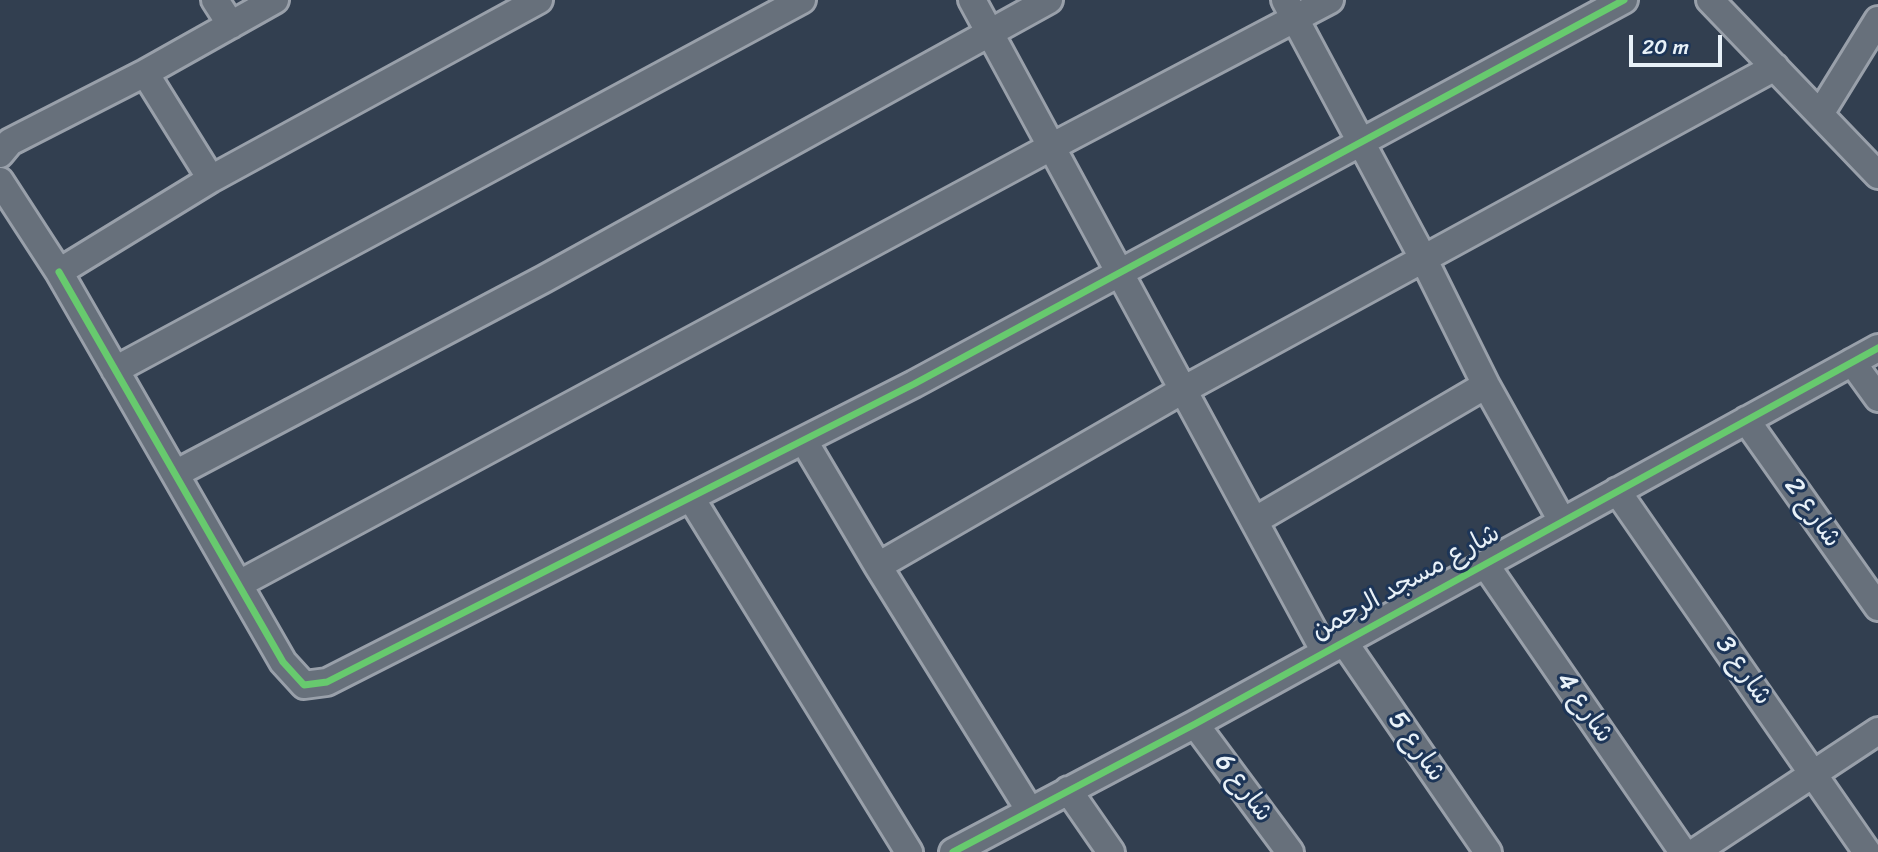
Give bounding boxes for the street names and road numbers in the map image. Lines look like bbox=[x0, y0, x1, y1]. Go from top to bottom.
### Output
street label: شارع 2 bbox=[1777, 472, 1847, 554]
street label: شارع مسجد الرحمن bbox=[1306, 518, 1506, 648]
street label: شارع 3 bbox=[1708, 630, 1778, 712]
street label: شارع 4 bbox=[1548, 667, 1620, 749]
street label: شارع 5 bbox=[1381, 706, 1451, 788]
street label: شارع 6 bbox=[1207, 748, 1279, 828]

